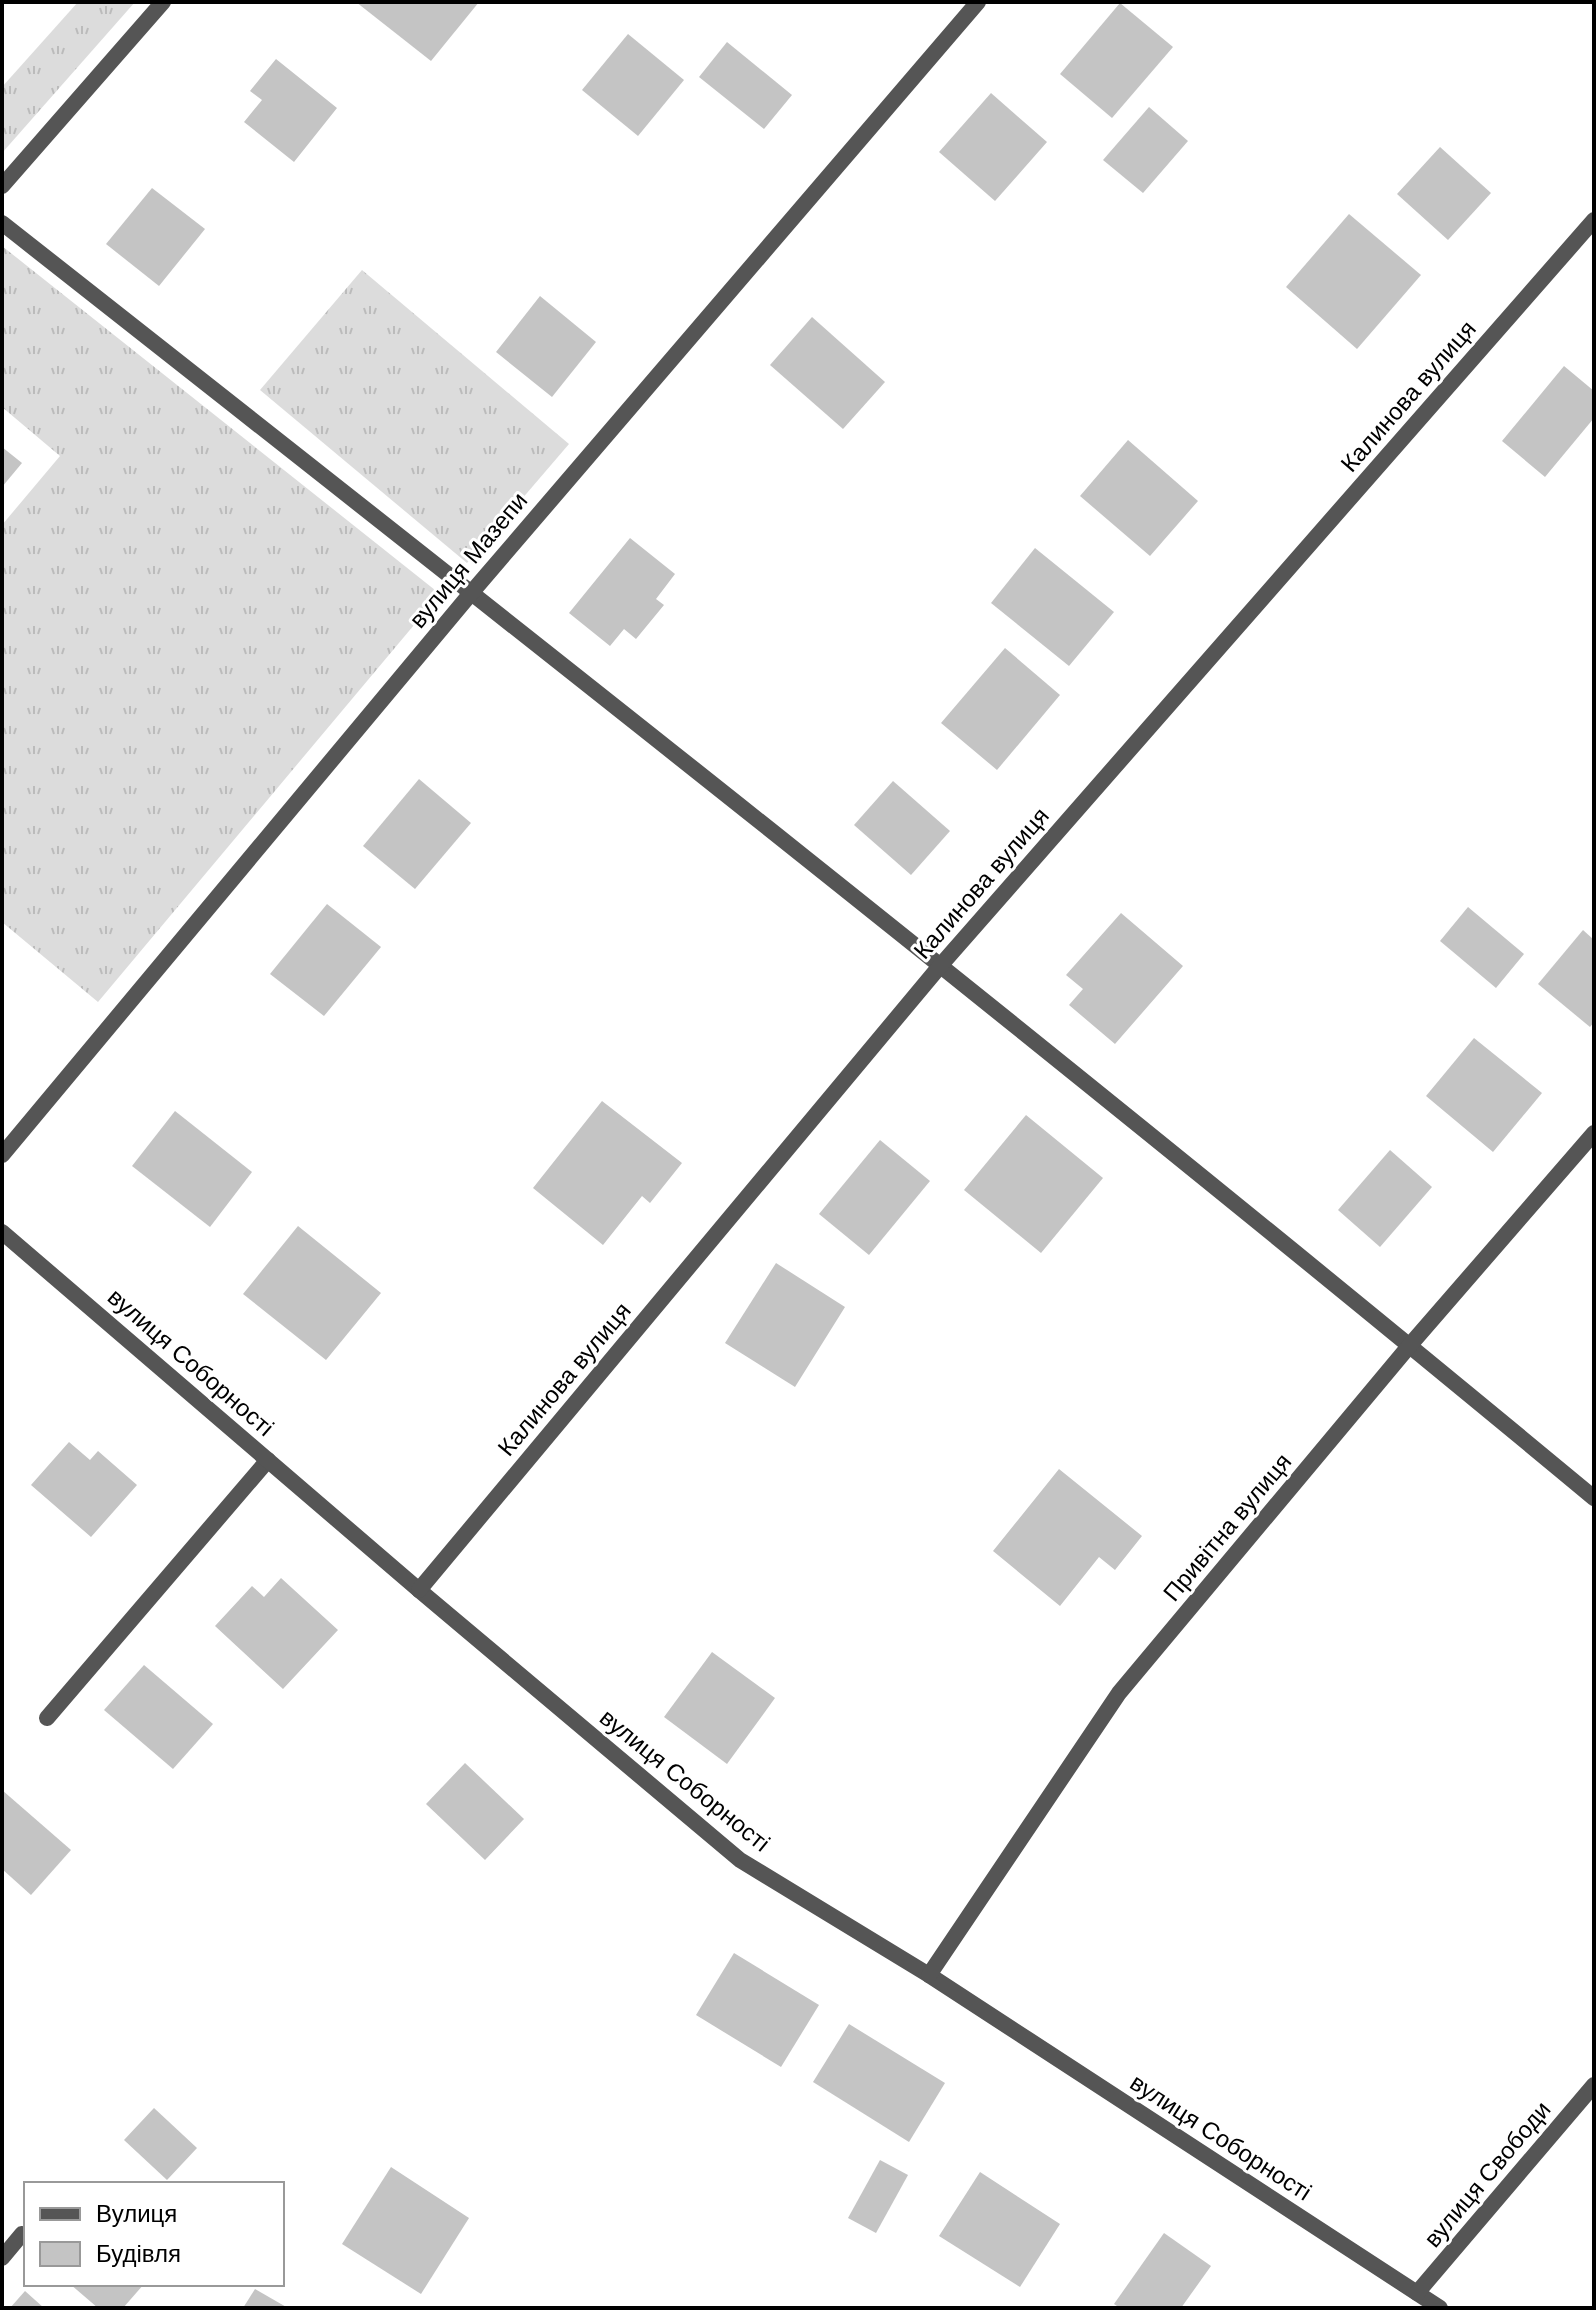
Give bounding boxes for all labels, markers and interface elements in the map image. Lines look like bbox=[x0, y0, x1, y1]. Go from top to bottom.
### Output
street label: Калинова вулиця bbox=[1334, 314, 1482, 478]
street label: вулиця Мазепи bbox=[402, 486, 534, 634]
street label: Калинова вулиця bbox=[907, 801, 1055, 965]
street label: вулиця Соборності bbox=[101, 1281, 281, 1443]
street label: Калинова вулиця bbox=[491, 1296, 637, 1462]
street label: Привітна вулиця bbox=[1156, 1447, 1298, 1607]
street label: вулиця Соборності bbox=[594, 1702, 776, 1858]
street label: вулиця Соборності bbox=[1124, 2067, 1318, 2207]
street label: вулиця Свободи bbox=[1417, 2095, 1557, 2253]
legend bbox=[24, 2182, 284, 2286]
text: Вулиця bbox=[96, 2198, 177, 2229]
text: Будівля bbox=[96, 2238, 181, 2269]

